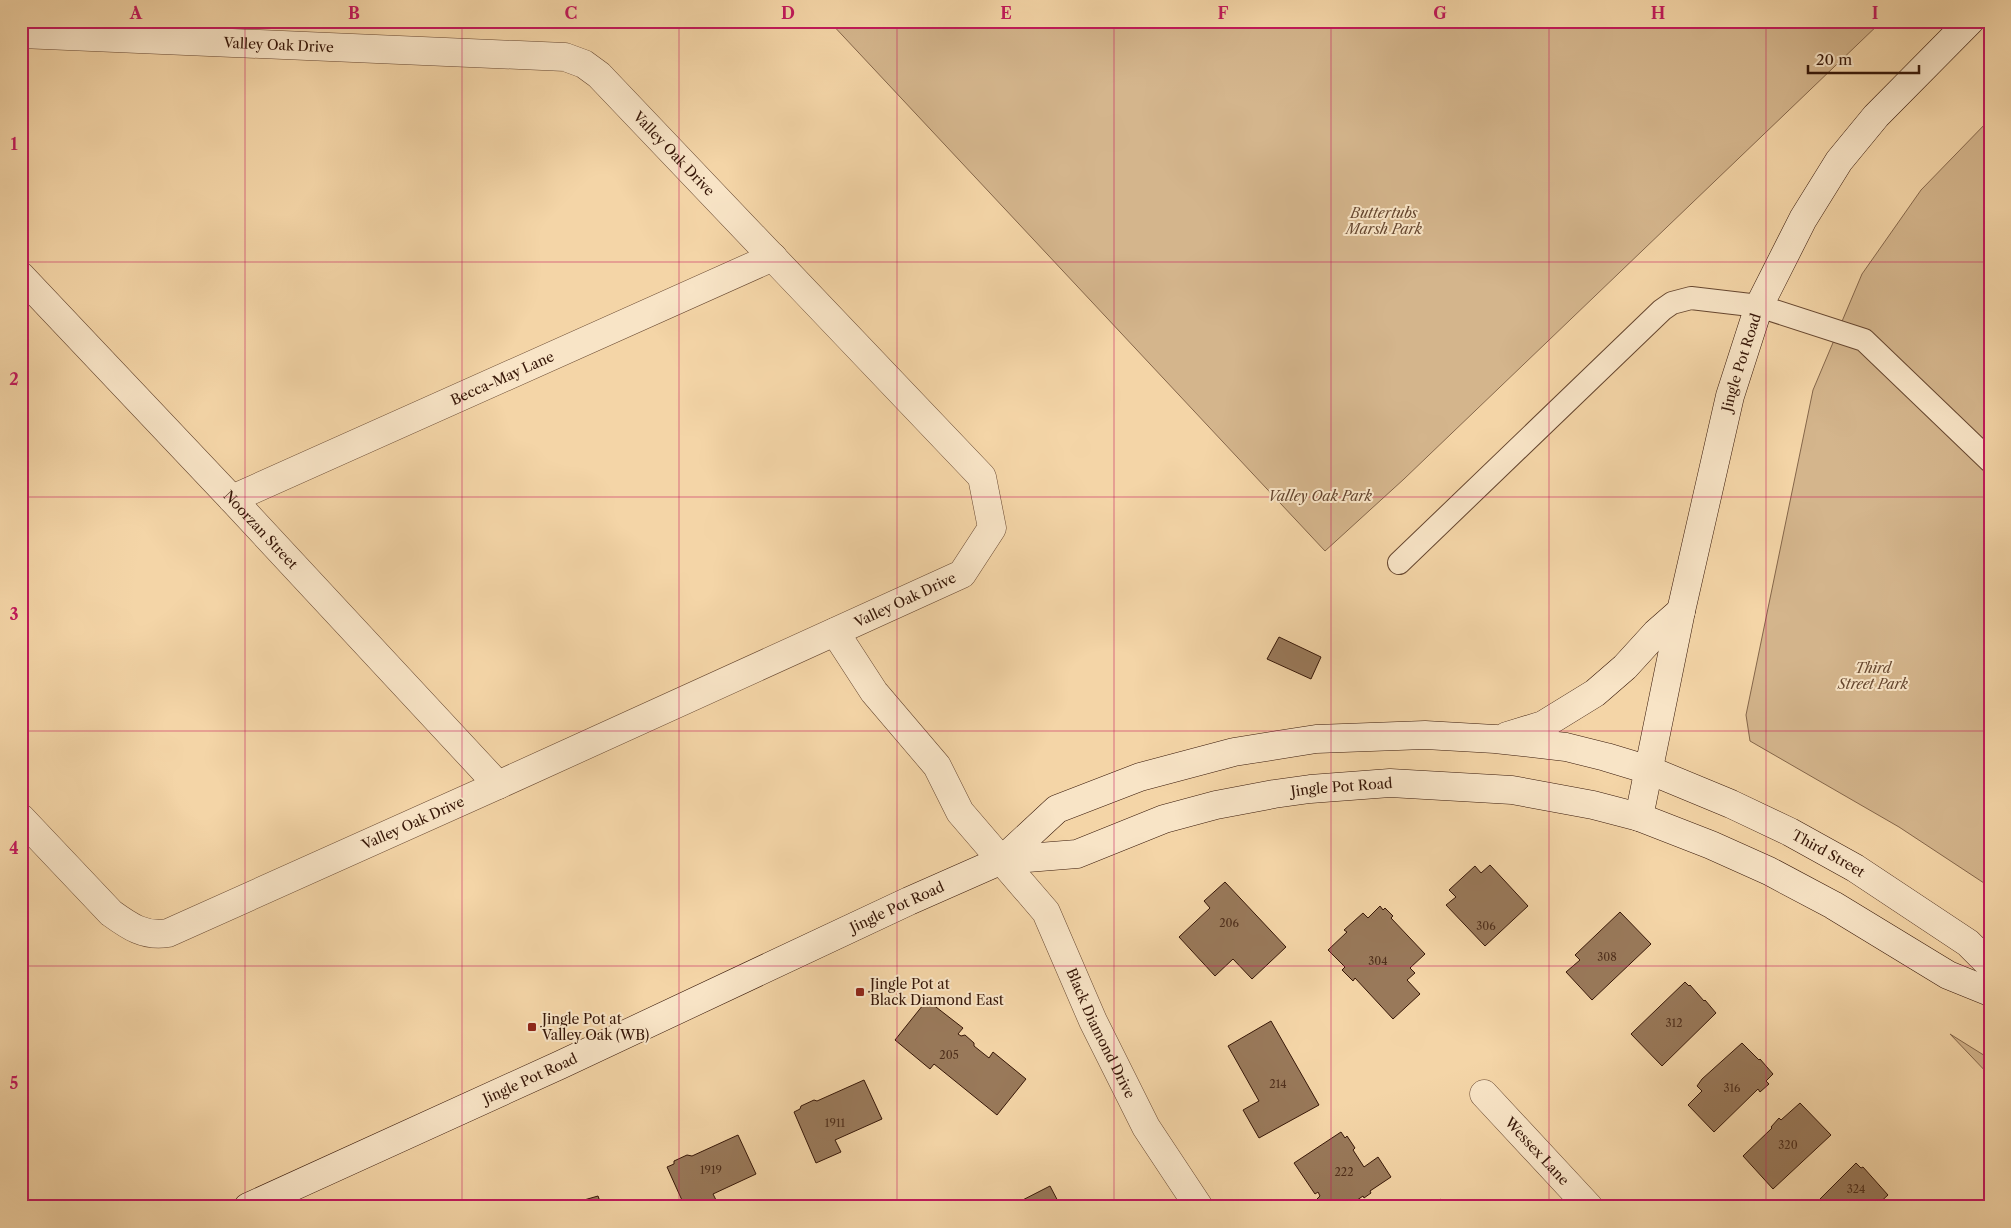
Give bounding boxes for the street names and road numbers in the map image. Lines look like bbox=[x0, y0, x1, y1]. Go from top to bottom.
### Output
street label: Valley Oak Drive bbox=[222, 34, 334, 56]
street label: Valley Oak Drive bbox=[629, 107, 719, 200]
street label: Jingle Pot Road bbox=[1717, 311, 1765, 415]
street label: Becca-May Lane bbox=[448, 347, 557, 409]
street label: Noorzan Street bbox=[220, 487, 302, 573]
street label: Valley Oak Drive bbox=[850, 569, 959, 632]
street label: Jingle Pot Road bbox=[1288, 774, 1394, 801]
street label: Valley Oak Drive bbox=[358, 792, 467, 854]
street label: Third Street bbox=[1789, 826, 1869, 881]
street label: Jingle Pot Road bbox=[845, 877, 947, 937]
street label: Black Diamond Drive bbox=[1062, 965, 1139, 1102]
street label: Jingle Pot Road bbox=[478, 1049, 581, 1109]
street label: Wessex Lane bbox=[1500, 1113, 1573, 1189]

